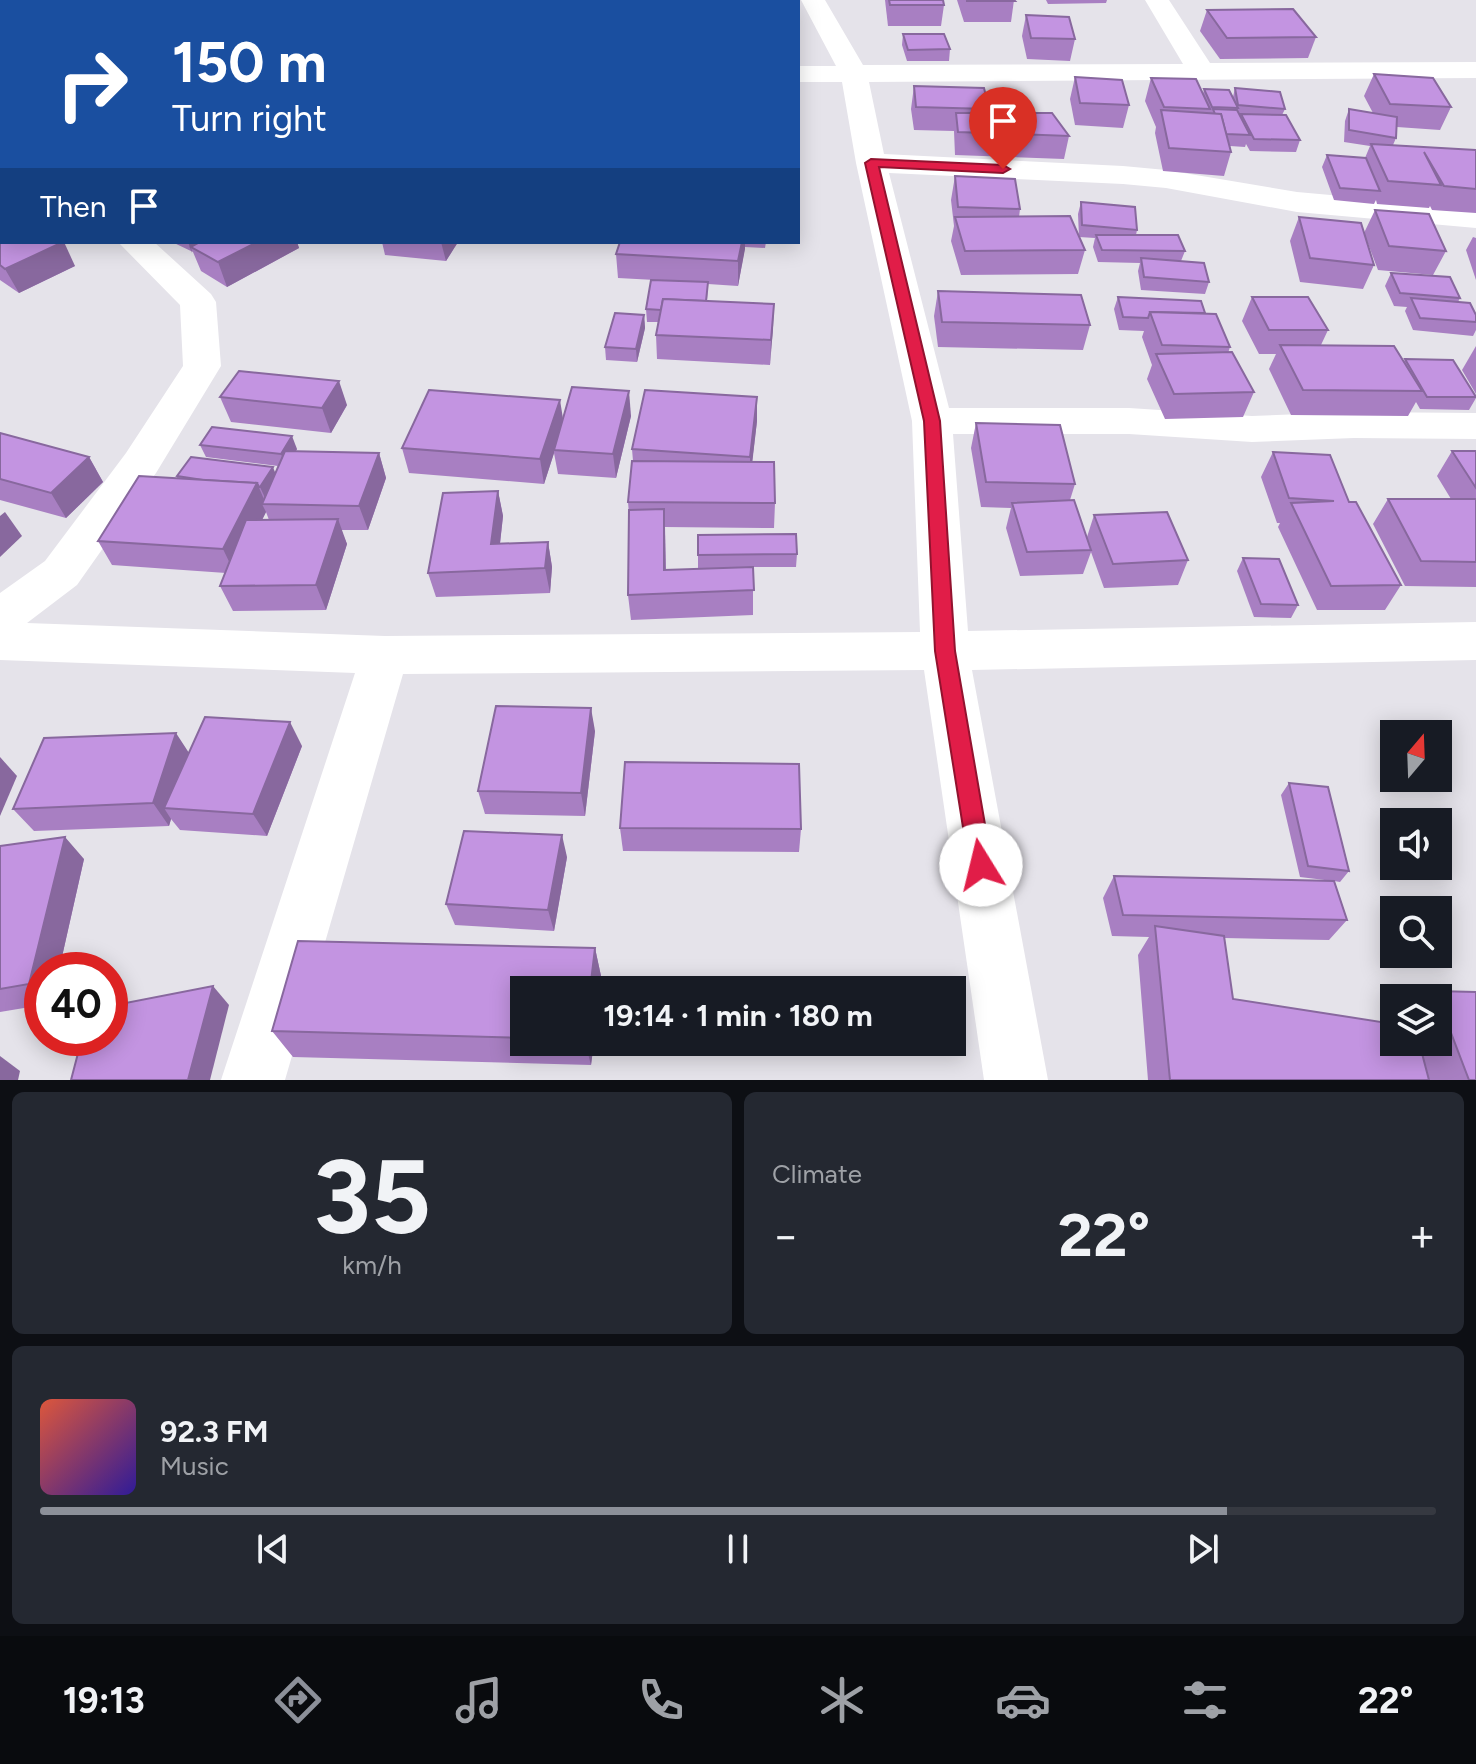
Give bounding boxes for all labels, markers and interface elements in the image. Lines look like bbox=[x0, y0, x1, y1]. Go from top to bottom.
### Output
text: 150 m bbox=[172, 29, 327, 96]
icon: right bbox=[40, 32, 144, 136]
pin bbox=[969, 87, 1037, 169]
text: Turn right bbox=[172, 97, 327, 140]
icon: arrive bbox=[981, 99, 1025, 143]
icon: arrive bbox=[122, 184, 166, 228]
text: Then bbox=[40, 188, 106, 225]
north arrow bbox=[1380, 720, 1452, 792]
map controls bbox=[1380, 720, 1452, 1056]
button: sound bbox=[1380, 808, 1452, 880]
position arrow bbox=[939, 823, 1023, 907]
button: search bbox=[1380, 896, 1452, 968]
speed limit sign: 40 bbox=[24, 952, 128, 1056]
button: layers bbox=[1380, 984, 1452, 1056]
text: 19:14 · 1 min · 180 m bbox=[603, 997, 873, 1034]
text: 35 bbox=[313, 1134, 431, 1259]
text: Climate bbox=[772, 1158, 862, 1190]
text: 22° bbox=[1058, 1199, 1150, 1271]
text: − bbox=[772, 1209, 799, 1262]
text: + bbox=[1409, 1209, 1436, 1262]
text: km/h bbox=[342, 1249, 402, 1281]
text: 92.3 FM bbox=[160, 1413, 268, 1450]
text: Music bbox=[160, 1450, 229, 1482]
icon: previous bbox=[251, 1527, 295, 1571]
icon: pause bbox=[716, 1527, 760, 1571]
icon: next bbox=[1181, 1527, 1225, 1571]
icon: directions bbox=[270, 1672, 326, 1728]
icon: music bbox=[451, 1672, 507, 1728]
icon: phone bbox=[633, 1672, 689, 1728]
icon: climate bbox=[814, 1672, 870, 1728]
icon: car bbox=[995, 1672, 1051, 1728]
icon: filters bbox=[1177, 1672, 1233, 1728]
text: 19:13 bbox=[63, 1679, 145, 1722]
text: 22° bbox=[1358, 1679, 1413, 1722]

